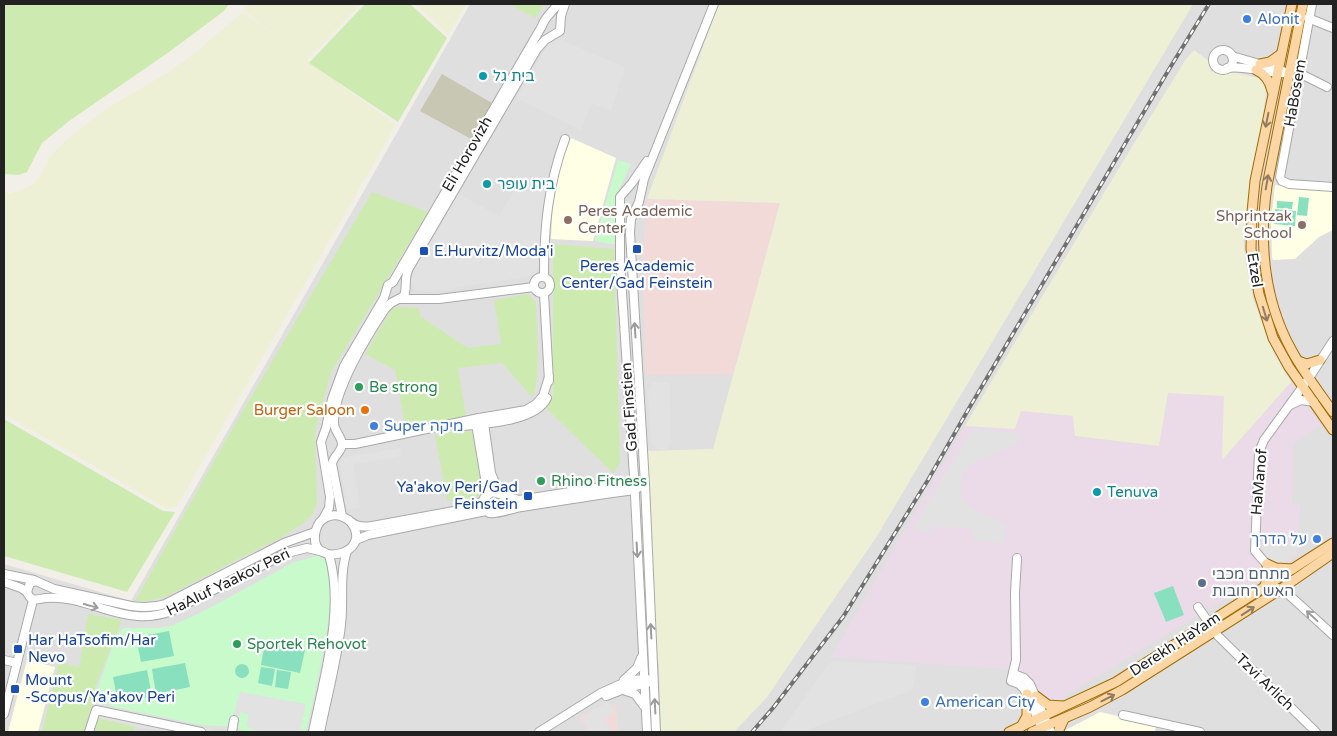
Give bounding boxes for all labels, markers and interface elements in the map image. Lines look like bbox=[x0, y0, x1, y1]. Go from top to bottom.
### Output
place label: Alonit bbox=[1257, 10, 1300, 28]
marker: Alonit bbox=[1241, 13, 1253, 25]
street label: HaBosem bbox=[1280, 58, 1310, 128]
place label: בית גל bbox=[493, 67, 535, 85]
marker: בית גל bbox=[477, 70, 489, 82]
one-way arrow bbox=[1262, 111, 1272, 127]
street label: Eli Horovizh bbox=[438, 113, 496, 195]
one-way arrow bbox=[1263, 174, 1273, 190]
place label: בית עופר bbox=[497, 175, 556, 193]
marker: בית עופר bbox=[481, 178, 493, 190]
place label: Peres Academic Center bbox=[578, 202, 692, 237]
place label: Shprintzak School bbox=[1216, 207, 1292, 242]
marker: Peres Academic Center bbox=[562, 214, 574, 226]
marker: Shprintzak School bbox=[1296, 219, 1308, 231]
place label: E.Hurvitz/Moda'i bbox=[434, 242, 553, 260]
marker: Peres Academic Center/Gad Feinstein bbox=[631, 243, 643, 255]
marker: E.Hurvitz/Moda'i bbox=[418, 245, 430, 257]
street label: Etzel bbox=[1243, 251, 1267, 289]
place label: Peres Academic Center/Gad Feinstein bbox=[561, 257, 713, 292]
one-way arrow bbox=[1261, 306, 1271, 322]
one-way arrow bbox=[630, 323, 639, 339]
street label: Gad Finstien bbox=[617, 362, 641, 452]
place label: Be strong bbox=[369, 378, 438, 396]
marker: Be strong bbox=[353, 381, 365, 393]
place label: Burger Saloon bbox=[254, 401, 355, 419]
marker: Burger Saloon bbox=[359, 404, 371, 416]
place label: Super מיקה bbox=[384, 417, 464, 435]
marker: Super מיקה bbox=[368, 420, 380, 432]
street label: HaManof bbox=[1247, 448, 1271, 516]
place label: Rhino Fitness bbox=[551, 472, 647, 490]
marker: Rhino Fitness bbox=[535, 475, 547, 487]
place label: Ya'akov Peri/Gad Feinstein bbox=[397, 478, 518, 513]
place label: Tenuva bbox=[1107, 483, 1158, 501]
marker: Tenuva bbox=[1091, 486, 1103, 498]
marker: Ya'akov Peri/Gad Feinstein bbox=[522, 490, 534, 502]
place label: על הדרך bbox=[1251, 530, 1307, 548]
marker: על הדרך bbox=[1311, 533, 1323, 545]
one-way arrow bbox=[632, 542, 642, 558]
street label: HaAluf Yaakov Peri bbox=[163, 544, 293, 620]
place label: מתחם מכבי האש רחובות bbox=[1212, 565, 1294, 600]
marker: מתחם מכבי האש רחובות bbox=[1196, 577, 1208, 589]
one-way arrow bbox=[83, 602, 99, 611]
one-way arrow bbox=[1240, 605, 1254, 615]
street label: Derekh HaYam bbox=[1126, 608, 1224, 680]
one-way arrow bbox=[1306, 610, 1319, 622]
one-way arrow bbox=[647, 624, 656, 640]
place label: Har HaTsofim/Har Nevo bbox=[28, 631, 156, 666]
place label: Sportek Rehovot bbox=[247, 635, 367, 653]
marker: Sportek Rehovot bbox=[231, 638, 243, 650]
marker: Har HaTsofim/Har Nevo bbox=[12, 643, 24, 655]
street label: Tzvi Arlich bbox=[1232, 650, 1298, 714]
place label: Mount -Scopus/Ya'akov Peri bbox=[25, 671, 175, 706]
marker: Mount -Scopus/Ya'akov Peri bbox=[9, 683, 21, 695]
place label: American City bbox=[935, 693, 1035, 711]
one-way arrow bbox=[1100, 693, 1115, 703]
marker: American City bbox=[919, 696, 931, 708]
one-way arrow bbox=[650, 698, 659, 714]

